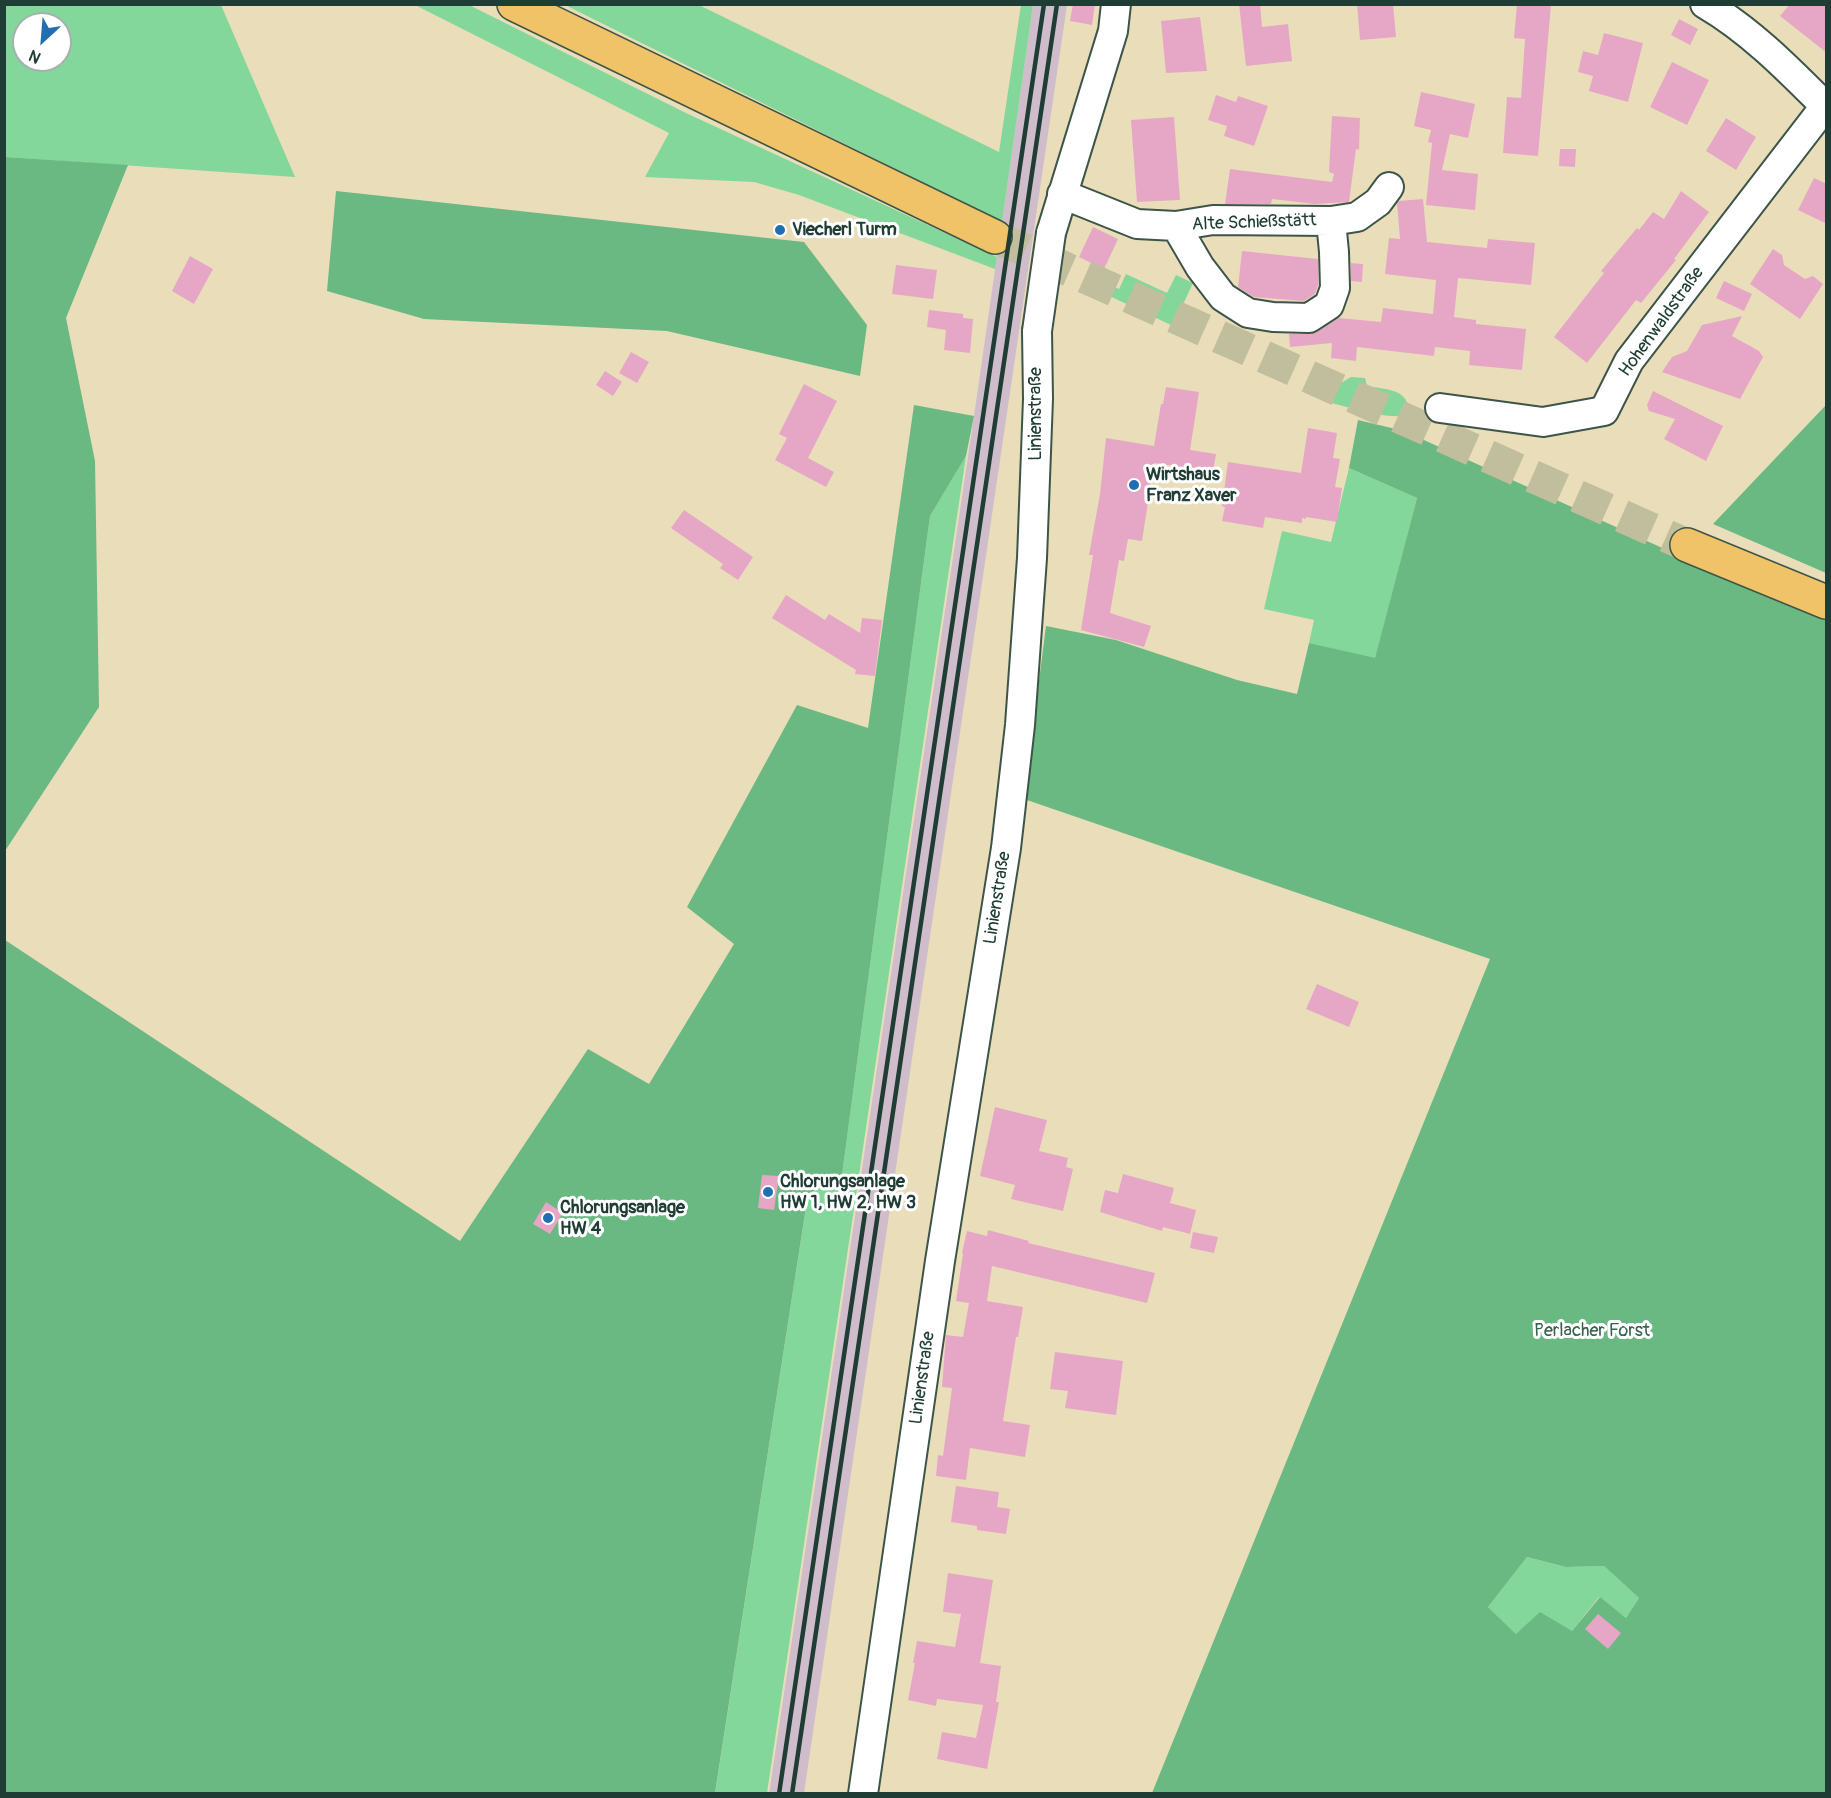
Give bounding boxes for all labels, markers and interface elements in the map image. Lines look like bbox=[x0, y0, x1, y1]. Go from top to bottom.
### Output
north arrow bbox=[12, 12, 72, 72]
text: N bbox=[26, 45, 44, 68]
street label: Alte Schießstätt bbox=[1191, 210, 1317, 236]
place label: Viecherl Turm bbox=[792, 219, 897, 241]
marker: Viecherl Turm bbox=[773, 223, 787, 237]
street label: Hohenwaldstraße bbox=[1615, 263, 1709, 381]
street label: Linienstraße bbox=[1025, 367, 1047, 461]
place label: Wirtshaus Franz Xaver bbox=[1146, 464, 1237, 506]
marker: Wirtshaus Franz Xaver bbox=[1127, 478, 1141, 492]
street label: Linienstraße bbox=[980, 850, 1016, 946]
place label: Chlorungsanlage HW 1, HW 2, HW 3 bbox=[780, 1171, 916, 1214]
marker: Chlorungsanlage HW 1, HW 2, HW 3 bbox=[761, 1185, 775, 1199]
place label: Chlorungsanlage HW 4 bbox=[560, 1197, 685, 1240]
marker: Chlorungsanlage HW 4 bbox=[541, 1211, 555, 1225]
park label: Perlacher Forst bbox=[1534, 1320, 1650, 1342]
street label: Linienstraße bbox=[906, 1330, 940, 1426]

